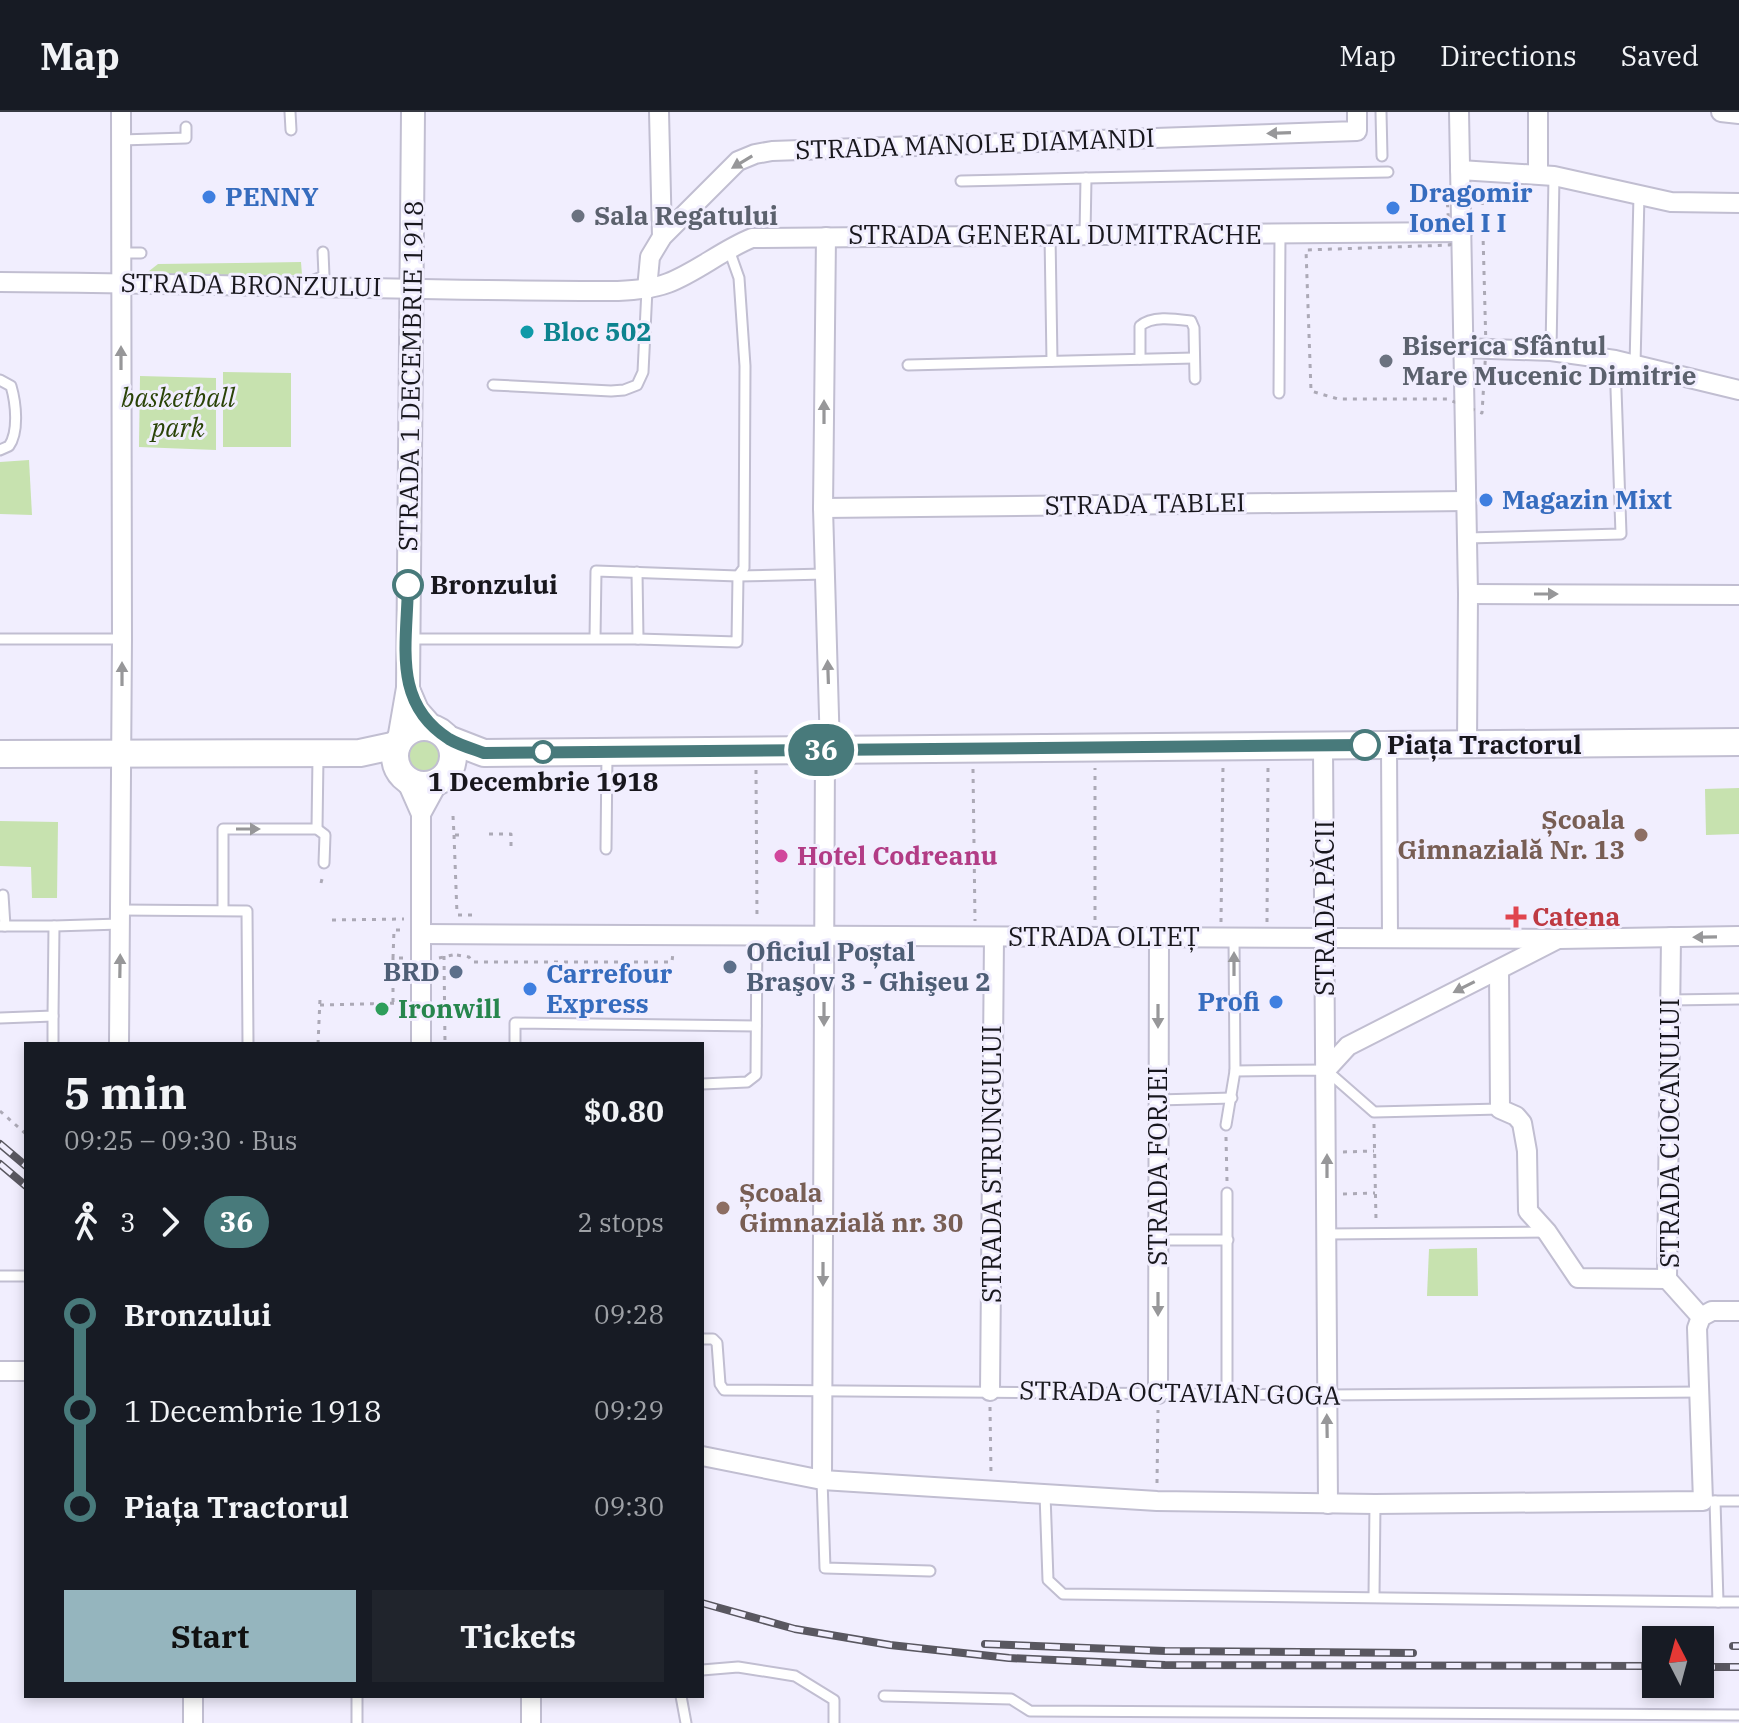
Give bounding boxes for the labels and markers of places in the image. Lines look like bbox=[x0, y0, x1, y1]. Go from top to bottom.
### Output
place label: Dragomir Ionel I I bbox=[1409, 175, 1533, 239]
place label: PENNY bbox=[225, 179, 319, 213]
marker: PENNY bbox=[200, 188, 218, 206]
place label: Sala Regatului bbox=[594, 198, 778, 232]
marker: Dragomir Ionel I I bbox=[1384, 199, 1402, 217]
marker: Sala Regatului bbox=[569, 207, 587, 225]
place label: Bloc 502 bbox=[543, 314, 652, 348]
marker: Bloc 502 bbox=[518, 323, 536, 341]
place label: Biserica Sfântul Mare Mucenic Dimitrie bbox=[1402, 328, 1696, 392]
marker: Biserica Sfântul Mare Mucenic Dimitrie bbox=[1377, 352, 1395, 370]
place label: Magazin Mixt bbox=[1502, 482, 1672, 516]
marker: Magazin Mixt bbox=[1477, 491, 1495, 509]
place label: Bronzului bbox=[430, 567, 558, 601]
marker: Bronzului bbox=[393, 570, 423, 600]
place label: Piața Tractorul bbox=[1387, 727, 1582, 762]
marker: Piața Tractorul bbox=[1350, 730, 1380, 760]
marker: 1 Decembrie 1918 bbox=[532, 741, 554, 763]
place label: 1 Decembrie 1918 bbox=[428, 764, 658, 798]
place label: Școala Gimnazială Nr. 13 bbox=[1397, 802, 1625, 866]
marker: Școala Gimnazială Nr. 13 bbox=[1632, 826, 1650, 844]
place label: Hotel Codreanu bbox=[797, 838, 998, 872]
marker: Hotel Codreanu bbox=[772, 847, 790, 865]
place label: Catena bbox=[1532, 899, 1621, 933]
marker: Catena bbox=[1507, 908, 1525, 926]
place label: Oficiul Poștal Braşov 3 - Ghişeu 2 bbox=[746, 934, 991, 998]
place label: BRD bbox=[383, 954, 440, 988]
place label: Carrefour Express bbox=[546, 956, 672, 1020]
marker: Oficiul Poștal Braşov 3 - Ghişeu 2 bbox=[721, 958, 739, 976]
marker: BRD bbox=[447, 963, 465, 981]
marker: Carrefour Express bbox=[521, 980, 539, 998]
place label: Profi bbox=[1197, 984, 1260, 1018]
place label: Ironwill bbox=[398, 991, 501, 1025]
marker: Profi bbox=[1267, 993, 1285, 1011]
marker: Ironwill bbox=[373, 1000, 391, 1018]
place label: Școala Gimnazială nr. 30 bbox=[739, 1175, 963, 1239]
marker: Școala Gimnazială nr. 30 bbox=[714, 1199, 732, 1217]

